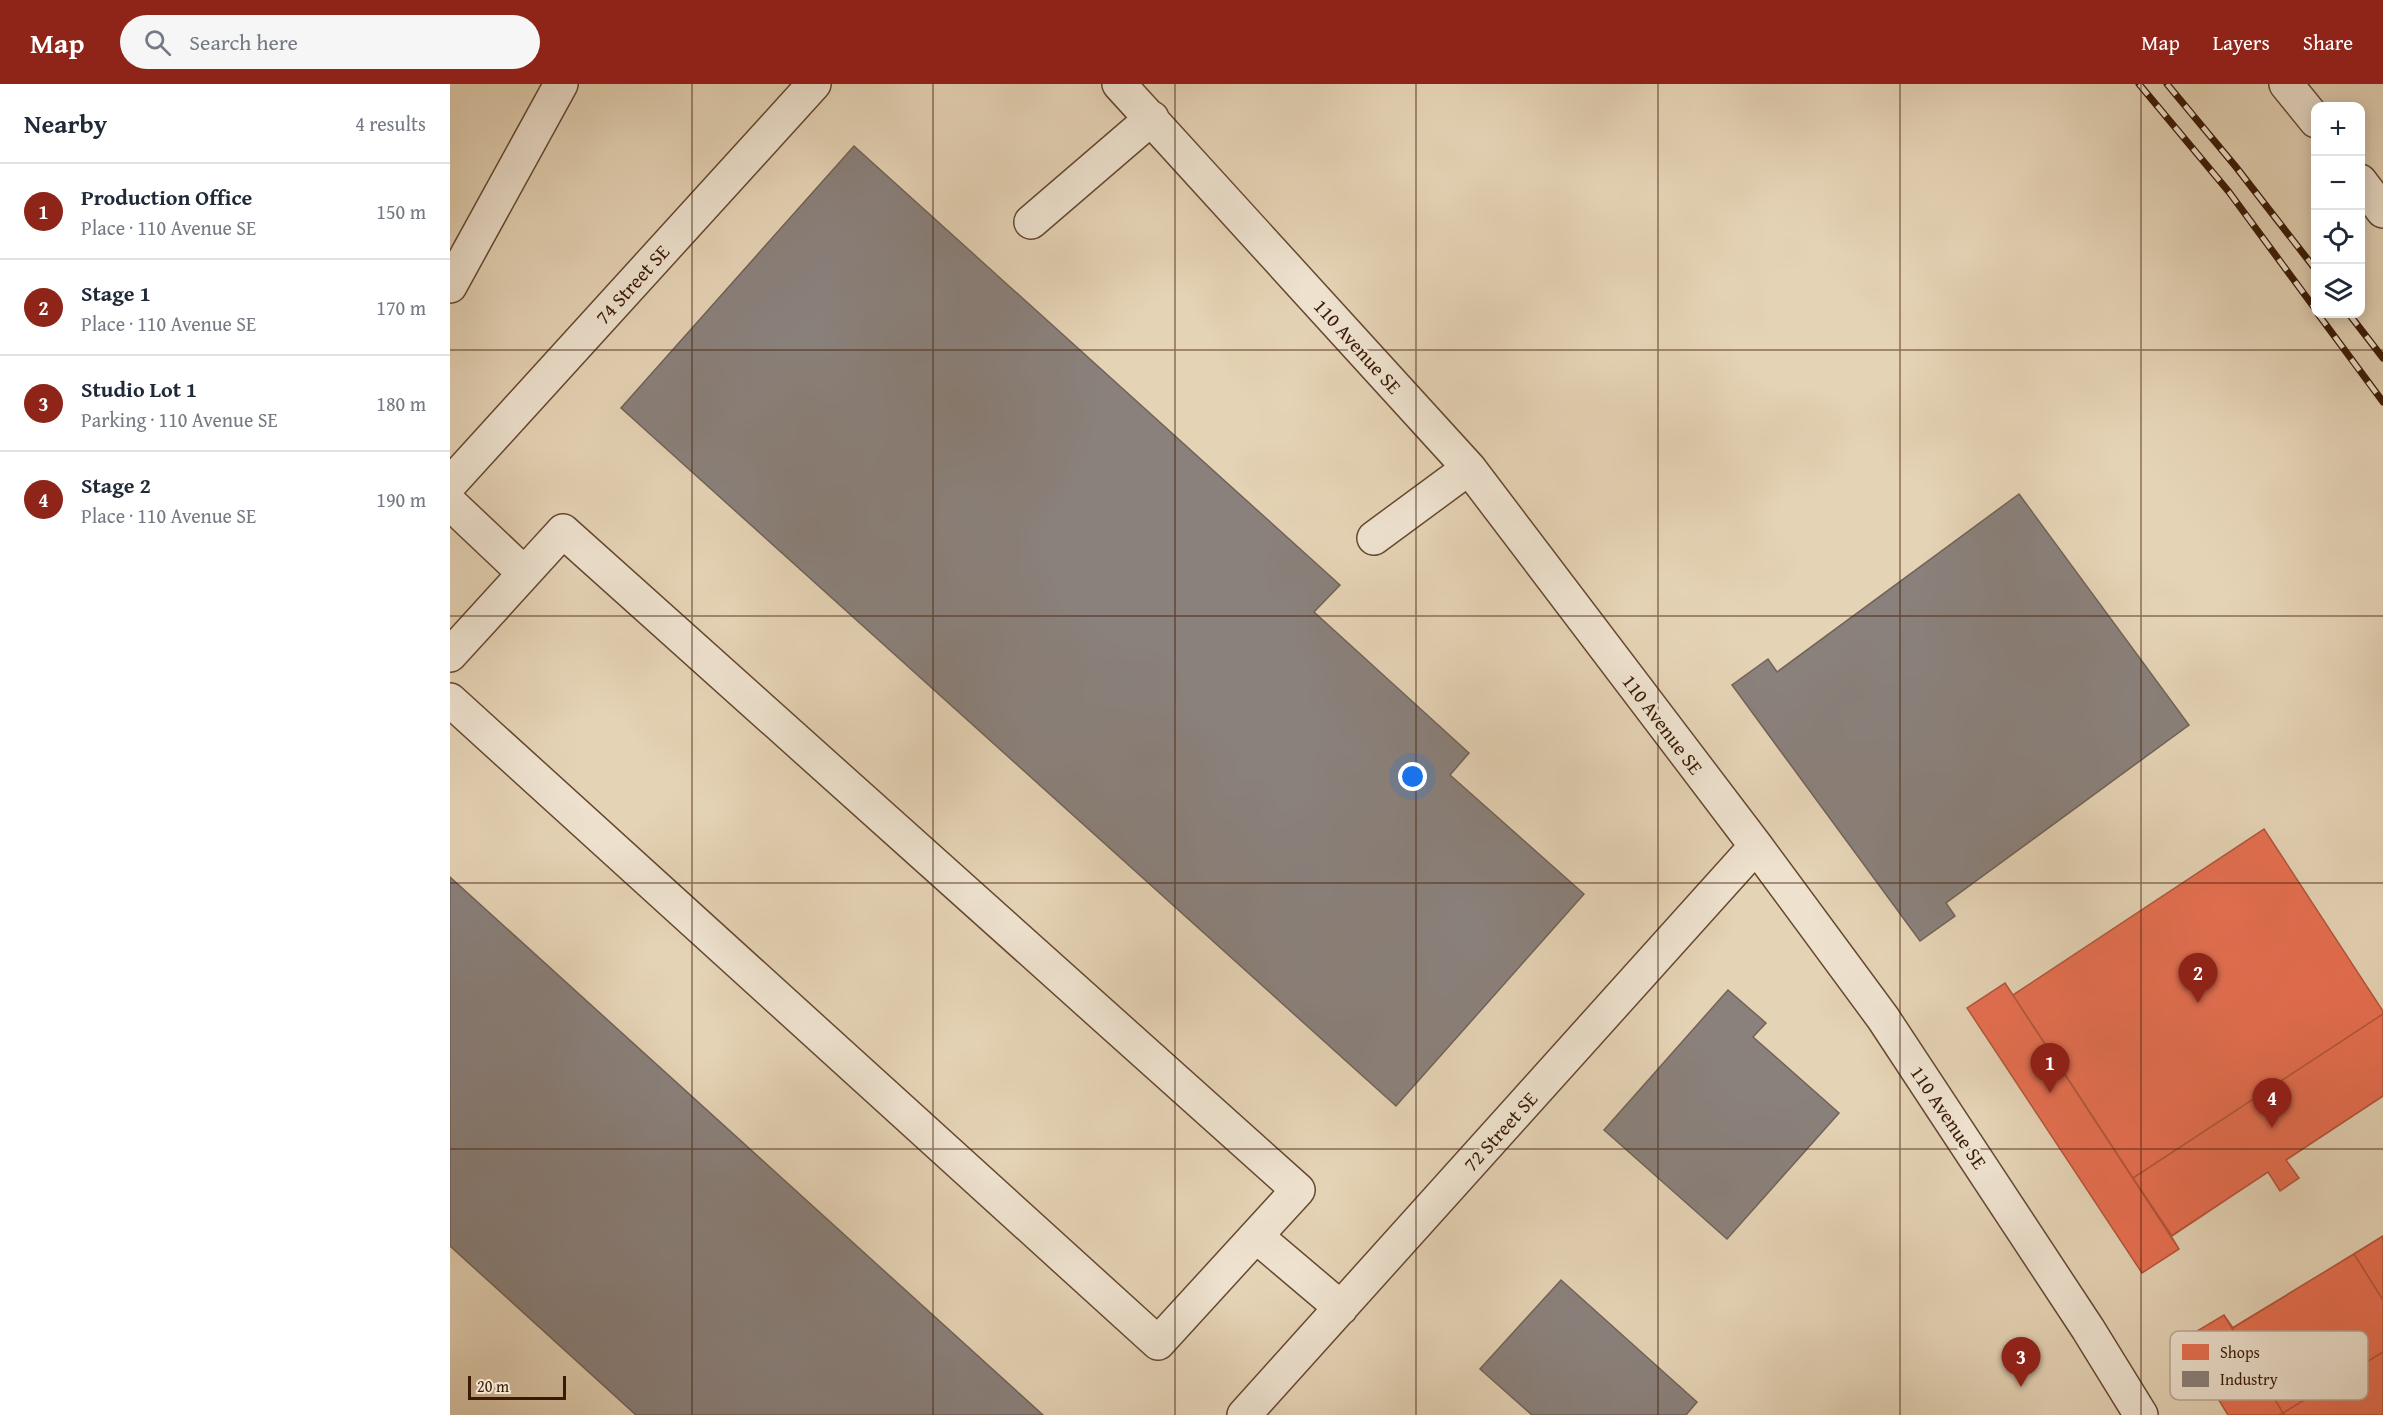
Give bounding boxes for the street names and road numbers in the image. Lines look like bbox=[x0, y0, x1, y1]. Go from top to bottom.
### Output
street label: 74 Street SE bbox=[588, 238, 676, 330]
street label: 110 Avenue SE bbox=[1307, 292, 1409, 400]
street label: 110 Avenue SE bbox=[1616, 668, 1710, 780]
street label: 110 Avenue SE bbox=[1904, 1060, 1994, 1174]
street label: 72 Street SE bbox=[1456, 1085, 1544, 1177]

